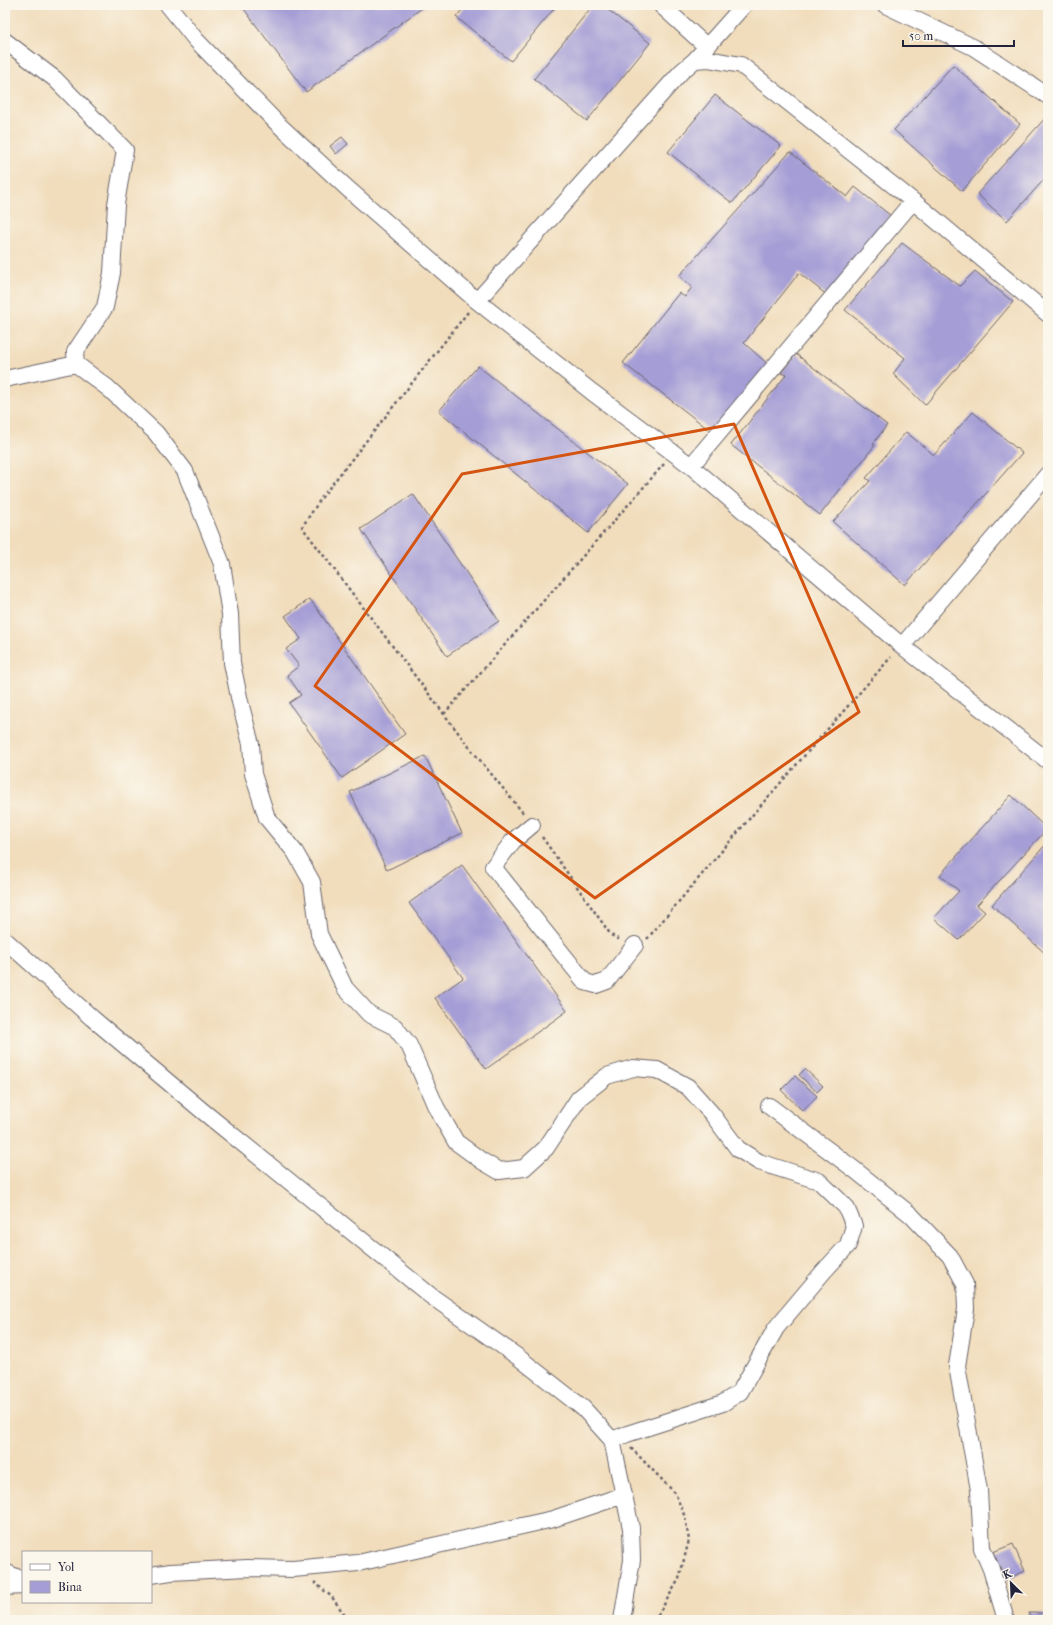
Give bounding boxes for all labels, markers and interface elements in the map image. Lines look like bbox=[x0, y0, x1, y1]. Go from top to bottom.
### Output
scale bar bbox=[903, 22, 1014, 48]
text: 50 m bbox=[909, 29, 933, 43]
legend bbox=[22, 1551, 152, 1603]
text: Yol bbox=[57, 1560, 75, 1574]
north arrow bbox=[991, 1563, 1031, 1603]
text: K bbox=[1001, 1566, 1014, 1582]
text: Bina bbox=[58, 1580, 82, 1594]

